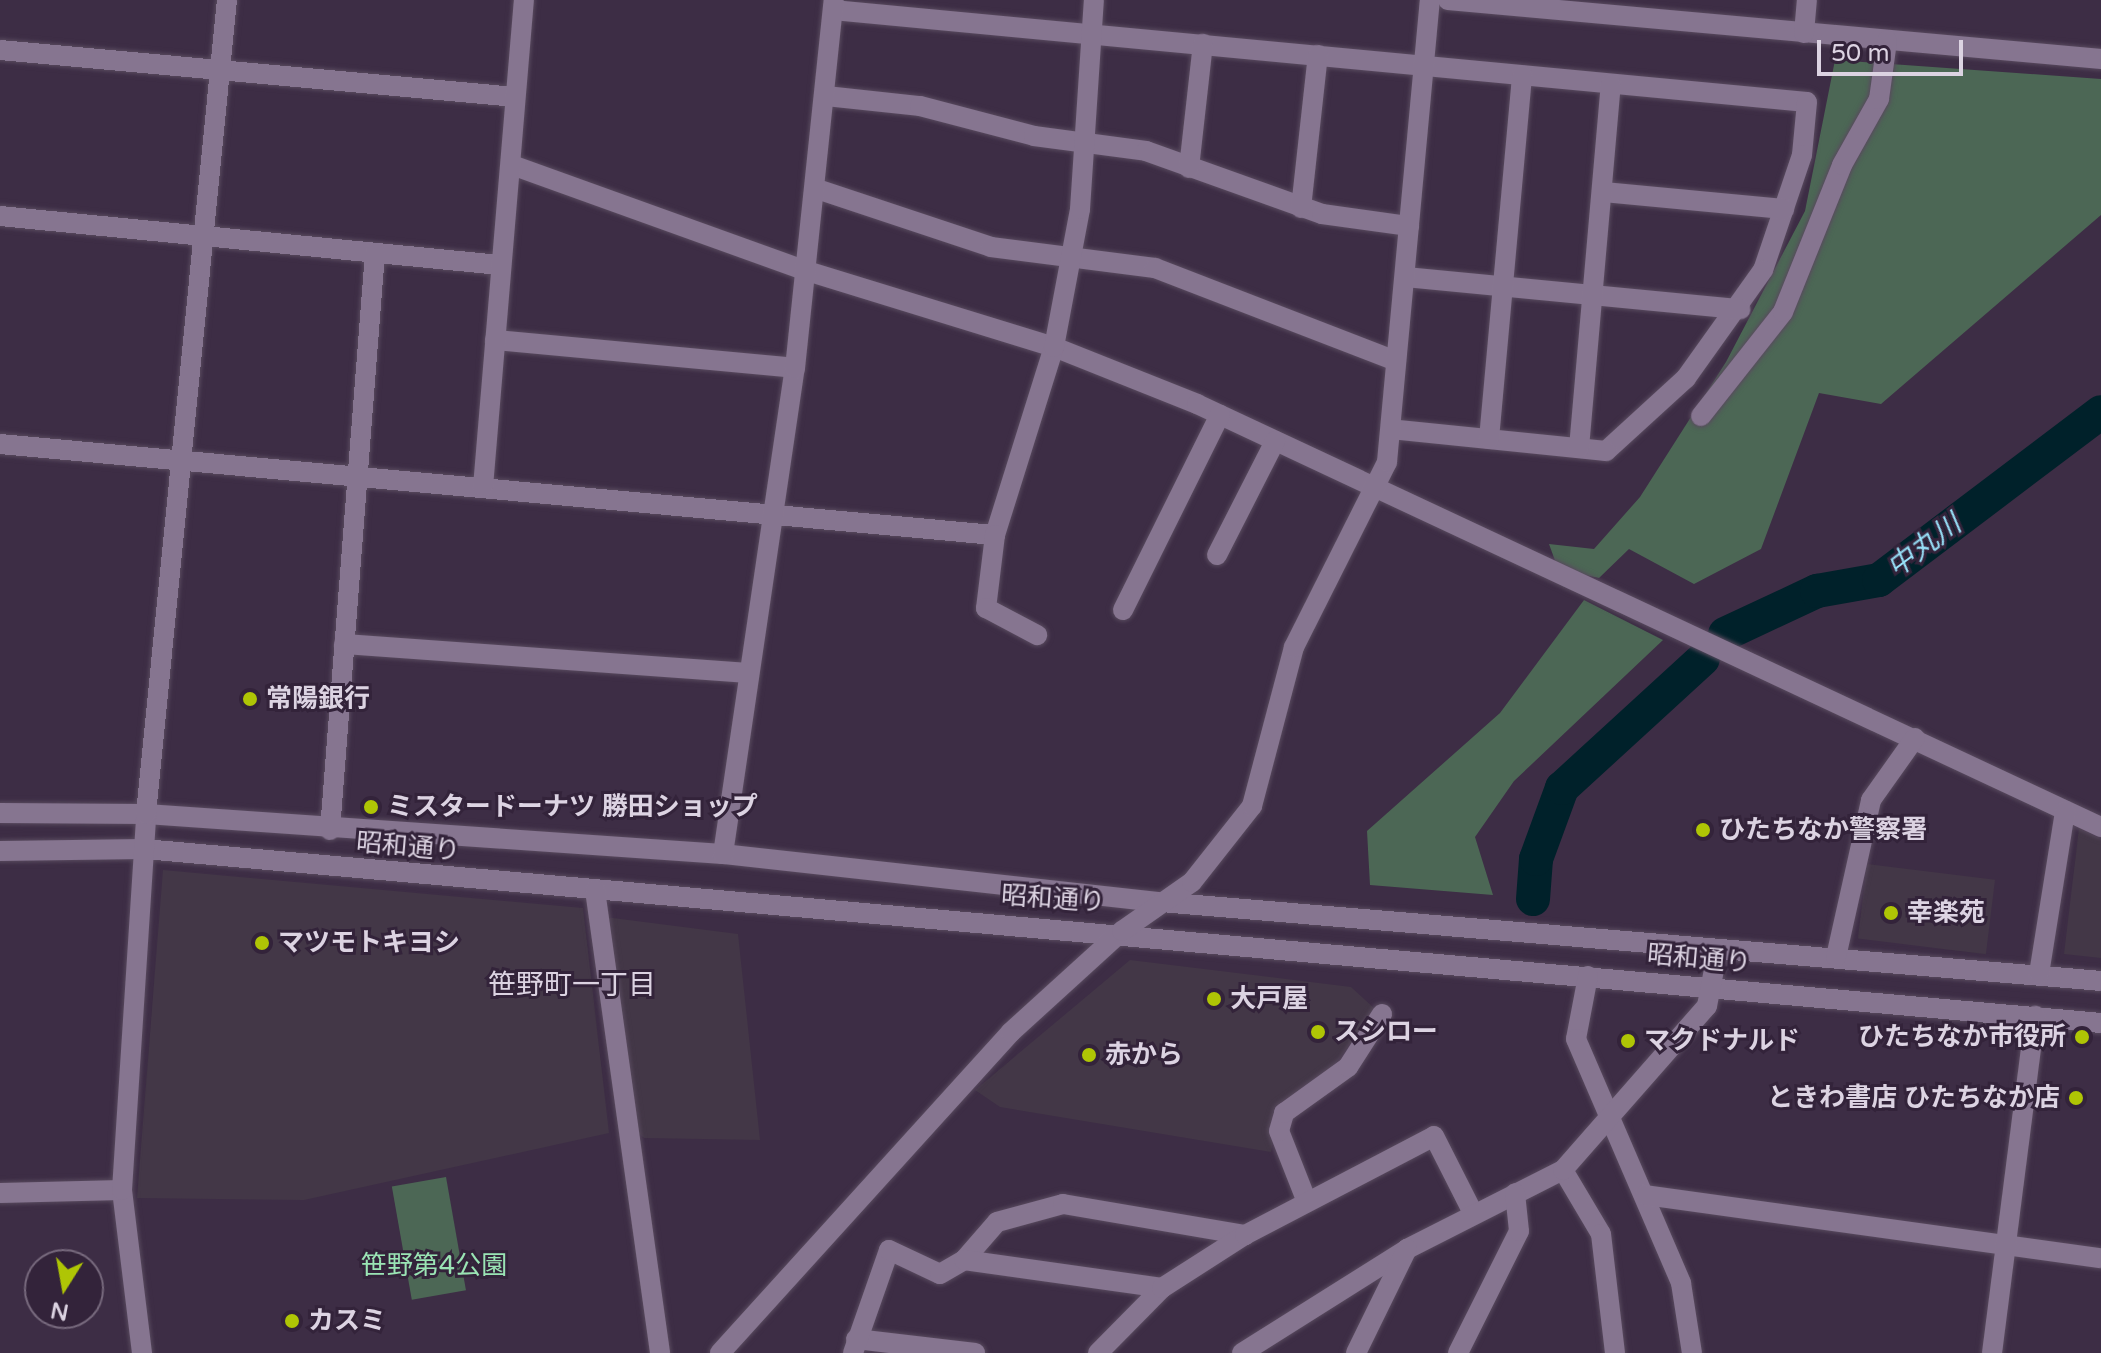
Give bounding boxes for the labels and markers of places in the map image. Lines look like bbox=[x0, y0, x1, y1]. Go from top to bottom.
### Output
place label: 常陽銀行 bbox=[266, 683, 370, 715]
marker: 常陽銀行 bbox=[241, 690, 259, 708]
place label: ミスタードーナツ 勝田ショップ bbox=[387, 791, 758, 823]
marker: ミスタードーナツ 勝田ショップ bbox=[362, 798, 380, 816]
place label: ひたちなか警察署 bbox=[1719, 814, 1927, 846]
marker: ひたちなか警察署 bbox=[1694, 821, 1712, 839]
place label: 幸楽苑 bbox=[1907, 897, 1985, 929]
marker: 幸楽苑 bbox=[1882, 904, 1900, 922]
place label: マツモトキヨシ bbox=[278, 927, 460, 959]
marker: マツモトキヨシ bbox=[253, 934, 271, 952]
place label: 大戸屋 bbox=[1230, 983, 1308, 1015]
marker: 大戸屋 bbox=[1205, 990, 1223, 1008]
place label: スシロー bbox=[1334, 1016, 1438, 1048]
place label: ひたちなか市役所 bbox=[1858, 1021, 2066, 1053]
marker: スシロー bbox=[1309, 1023, 1327, 1041]
place label: マクドナルド bbox=[1644, 1025, 1800, 1057]
marker: ひたちなか市役所 bbox=[2073, 1028, 2091, 1046]
marker: マクドナルド bbox=[1619, 1032, 1637, 1050]
place label: 赤から bbox=[1105, 1039, 1183, 1071]
marker: 赤から bbox=[1080, 1046, 1098, 1064]
place label: ときわ書店 ひたちなか店 bbox=[1767, 1082, 2060, 1114]
marker: ときわ書店 ひたちなか店 bbox=[2067, 1089, 2085, 1107]
place label: カスミ bbox=[308, 1305, 386, 1337]
marker: カスミ bbox=[283, 1312, 301, 1330]

